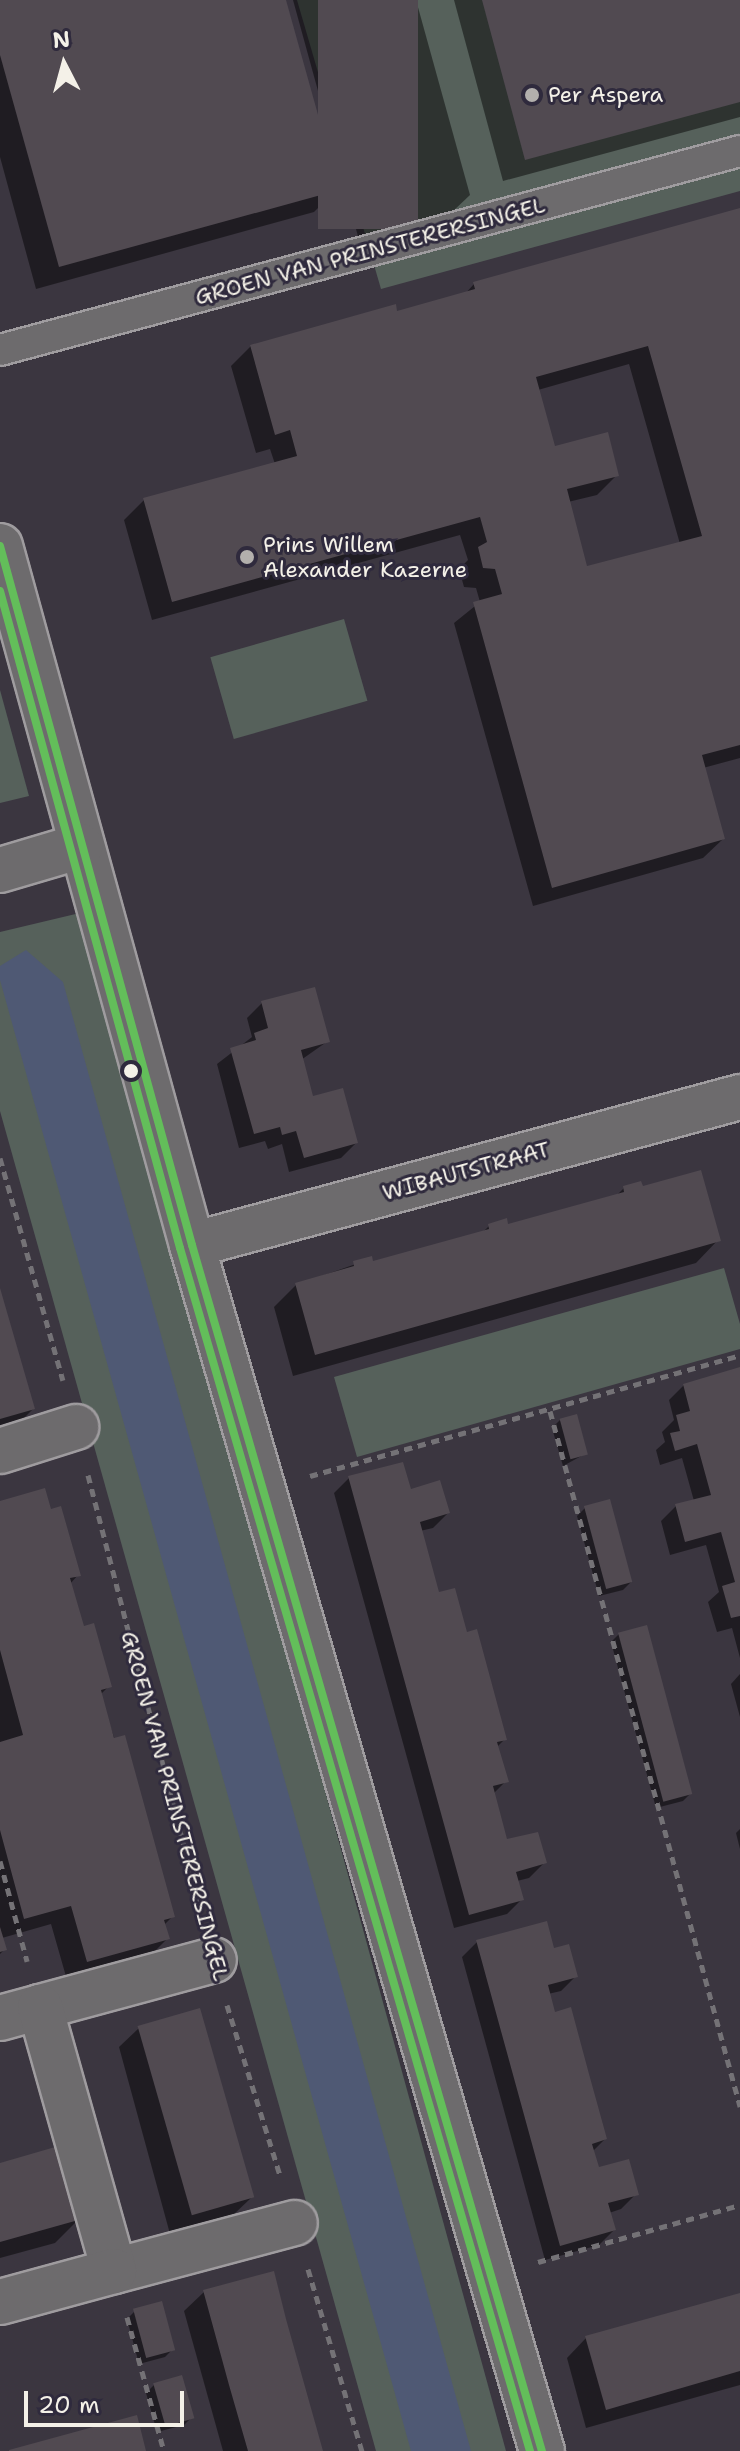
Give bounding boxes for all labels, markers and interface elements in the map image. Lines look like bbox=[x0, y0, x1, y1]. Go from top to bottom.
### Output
north arrow bbox=[24, 24, 104, 104]
text: N bbox=[51, 24, 72, 55]
place label: Per Aspera bbox=[548, 82, 663, 108]
marker: Per Aspera bbox=[523, 86, 541, 104]
street label: GROEN VAN PRINSTERERSINGEL bbox=[192, 192, 548, 310]
place label: Prins Willem Alexander Kazerne bbox=[263, 531, 467, 582]
marker: Prins Willem Alexander Kazerne bbox=[238, 548, 256, 566]
unlabelled marker bbox=[123, 1063, 139, 1079]
street label: WIBAUTSTRAAT bbox=[379, 1136, 553, 1206]
street label: GROEN VAN PRINSTERERSINGEL bbox=[116, 1628, 234, 1984]
scale bar bbox=[28, 2375, 188, 2425]
text: 20 m bbox=[38, 2389, 100, 2421]

